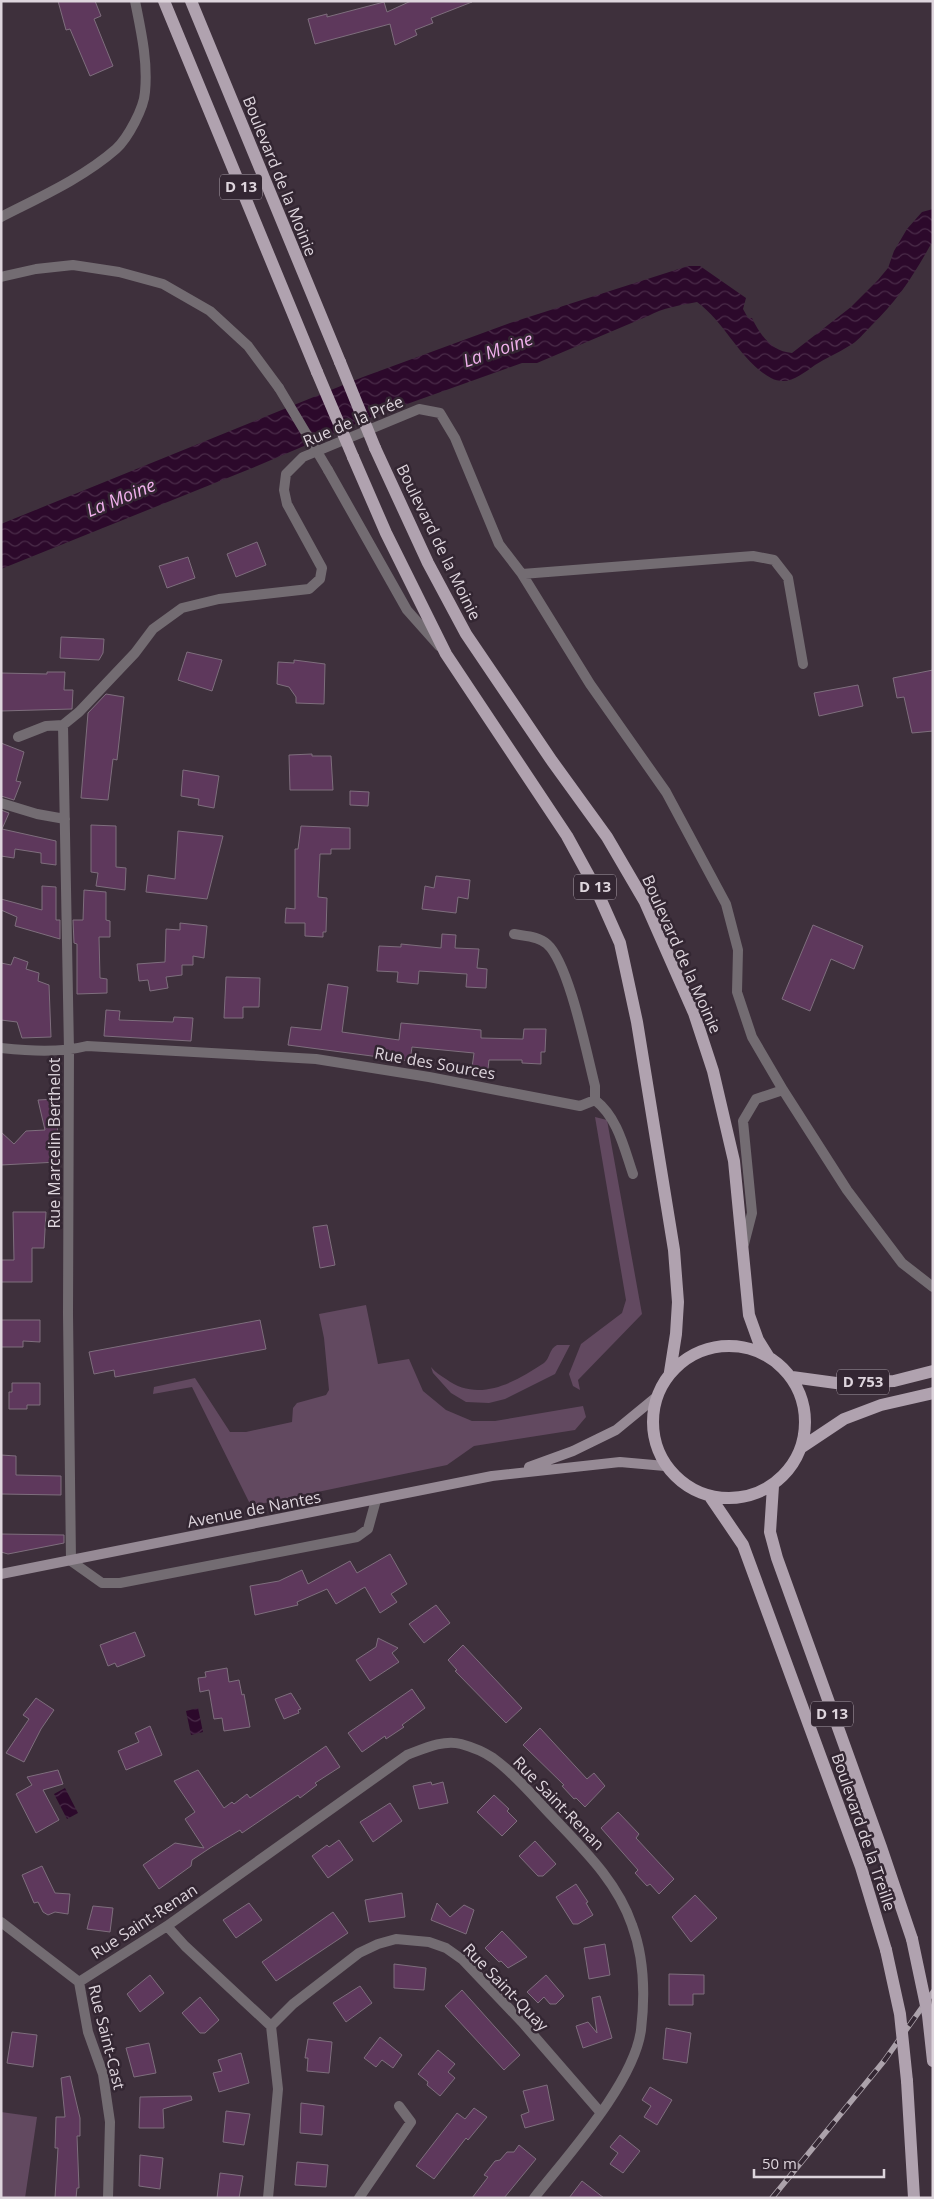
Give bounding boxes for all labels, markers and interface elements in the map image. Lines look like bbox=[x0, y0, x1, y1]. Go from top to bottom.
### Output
street label: Boulevard de la Moinie bbox=[238, 93, 322, 259]
road number: D 13 bbox=[220, 174, 262, 200]
water label: La Moine bbox=[459, 326, 536, 372]
street label: Rue de la Prée bbox=[299, 390, 407, 452]
street label: Boulevard de la Moinie bbox=[392, 460, 486, 624]
water label: La Moine bbox=[82, 472, 159, 522]
street label: Boulevard de la Moinie bbox=[637, 871, 727, 1037]
road number: D 13 bbox=[574, 874, 616, 900]
street label: Rue des Sources bbox=[373, 1042, 497, 1084]
street label: Rue Marcelin Berthelot bbox=[43, 1057, 65, 1229]
road number: D 753 bbox=[837, 1370, 889, 1394]
street label: Avenue de Nantes bbox=[185, 1485, 323, 1533]
road number: D 13 bbox=[811, 1702, 853, 1726]
street label: Boulevard de la Treille bbox=[827, 1750, 901, 1914]
street label: Rue Saint-Renan bbox=[509, 1751, 609, 1855]
street label: Rue Saint-Renan bbox=[87, 1878, 201, 1964]
street label: Rue Saint-Quay bbox=[458, 1938, 554, 2036]
street label: Rue Saint-Cast bbox=[83, 1982, 131, 2092]
scale bar bbox=[754, 2146, 884, 2178]
text: 50 m bbox=[762, 2153, 797, 2173]

